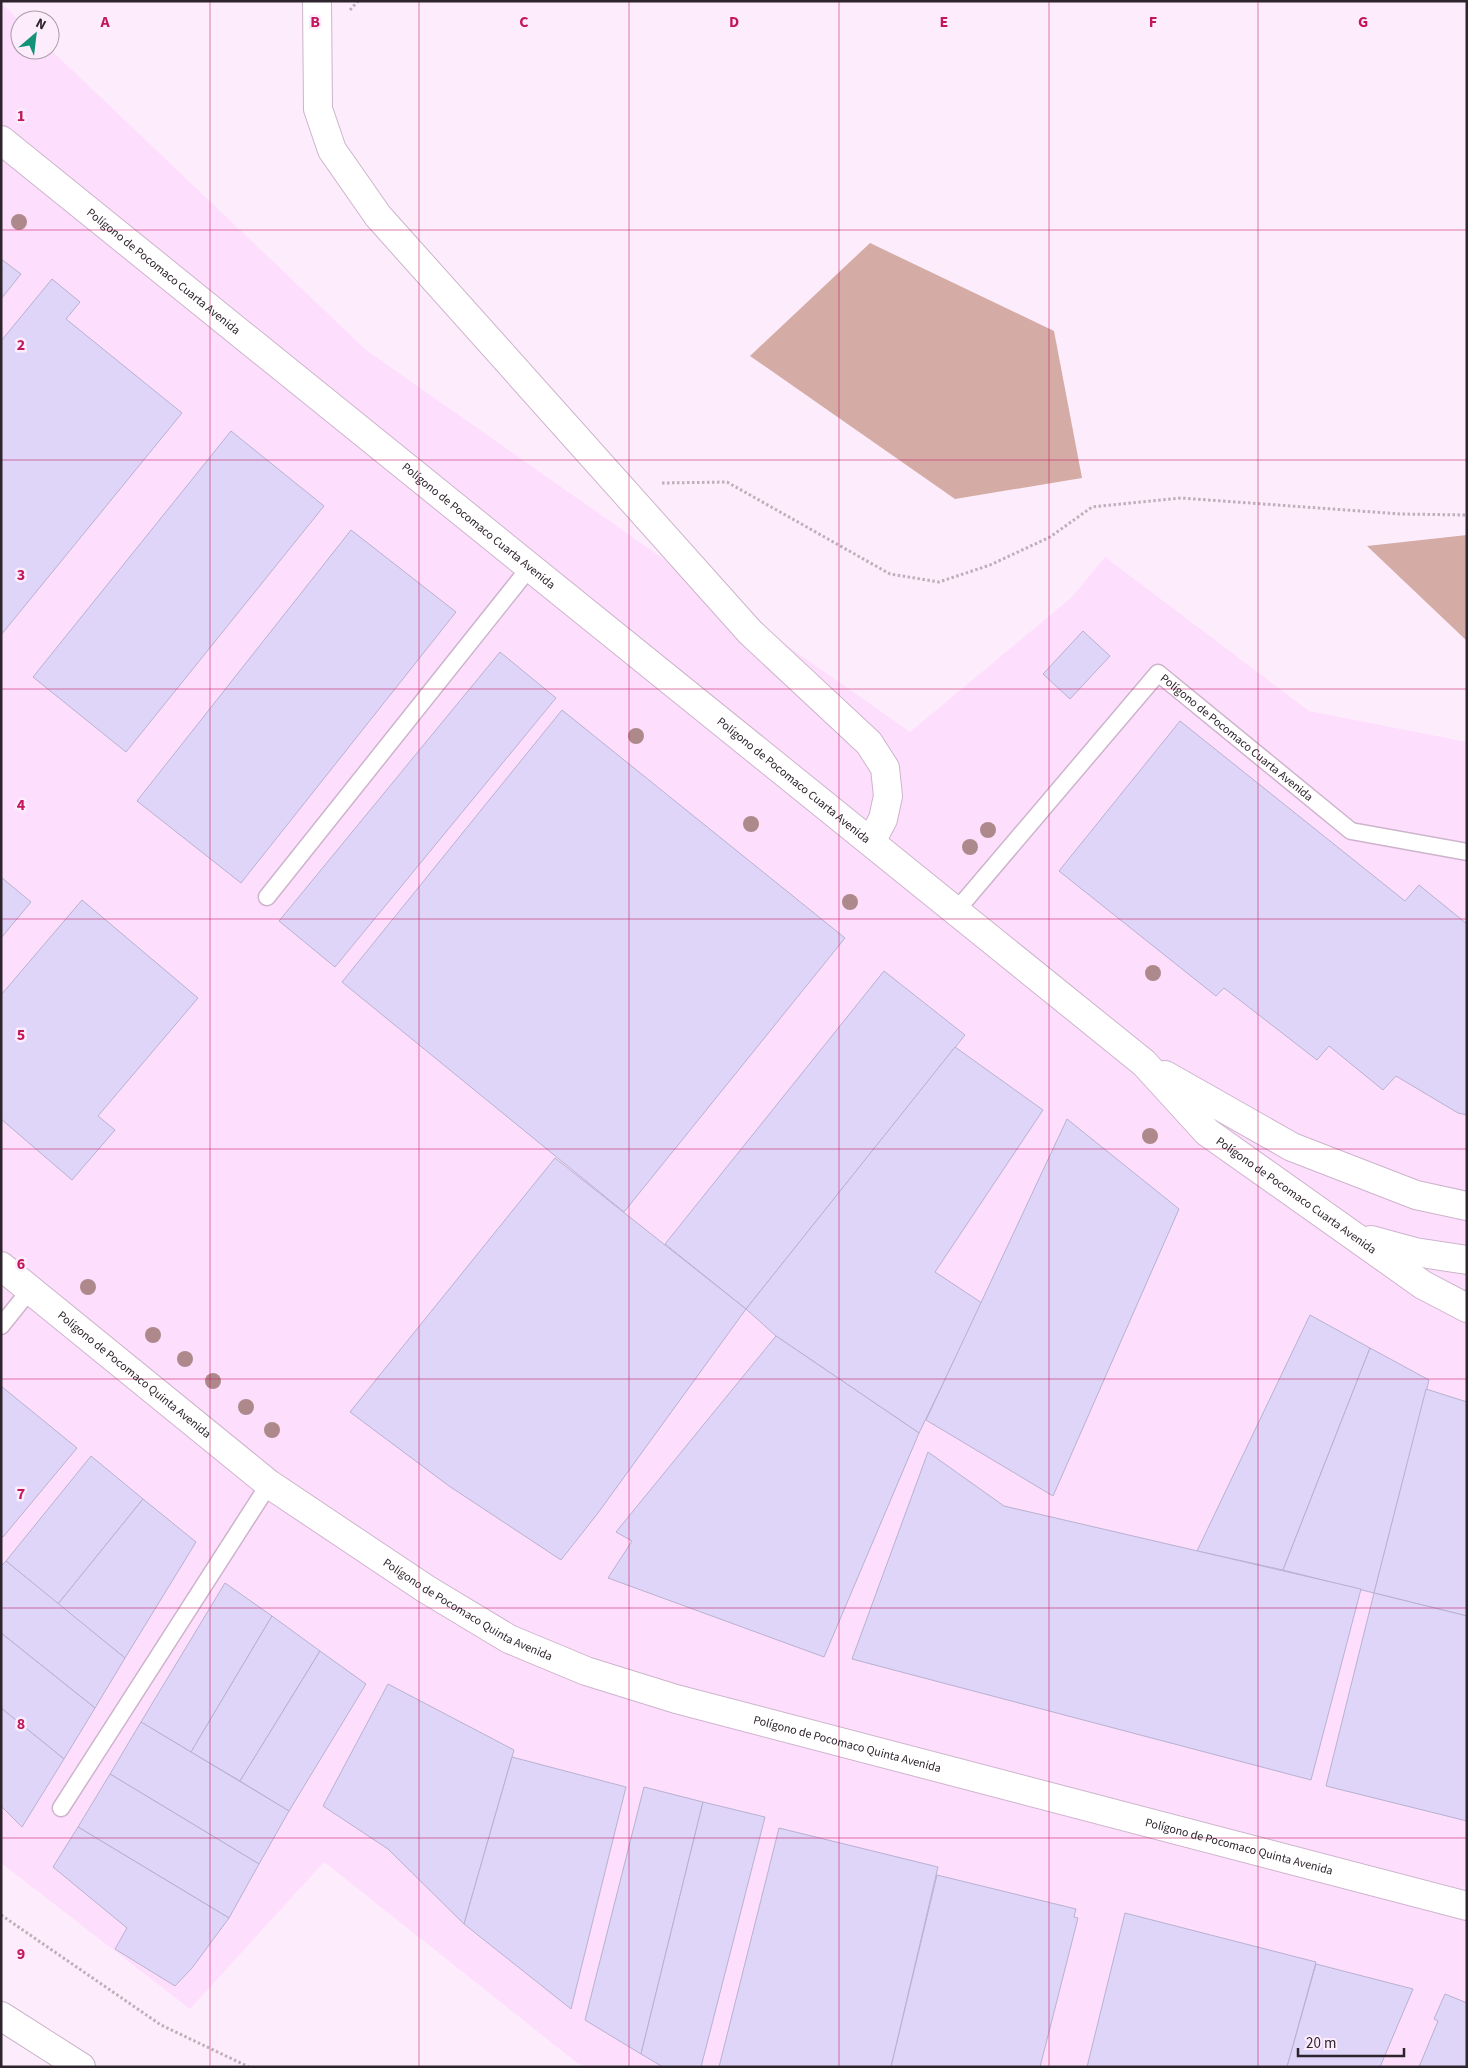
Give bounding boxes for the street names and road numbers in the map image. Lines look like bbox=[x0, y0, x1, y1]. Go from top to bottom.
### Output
street label: Polígono de Pocomaco Cuarta Avenida bbox=[83, 204, 244, 339]
street label: Polígono de Pocomaco Cuarta Avenida bbox=[398, 459, 559, 593]
street label: Polígono de Pocomaco Cuarta Avenida bbox=[1156, 670, 1316, 806]
street label: Polígono de Pocomaco Cuarta Avenida bbox=[713, 713, 874, 848]
street label: Polígono de Pocomaco Cuarta Avenida bbox=[1212, 1133, 1380, 1258]
street label: Polígono de Pocomaco Quinta Avenida bbox=[54, 1307, 215, 1443]
street label: Polígono de Pocomaco Quinta Avenida bbox=[379, 1555, 555, 1665]
street label: Polígono de Pocomaco Quinta Avenida bbox=[752, 1712, 943, 1777]
street label: Polígono de Pocomaco Quinta Avenida bbox=[1143, 1814, 1335, 1880]

